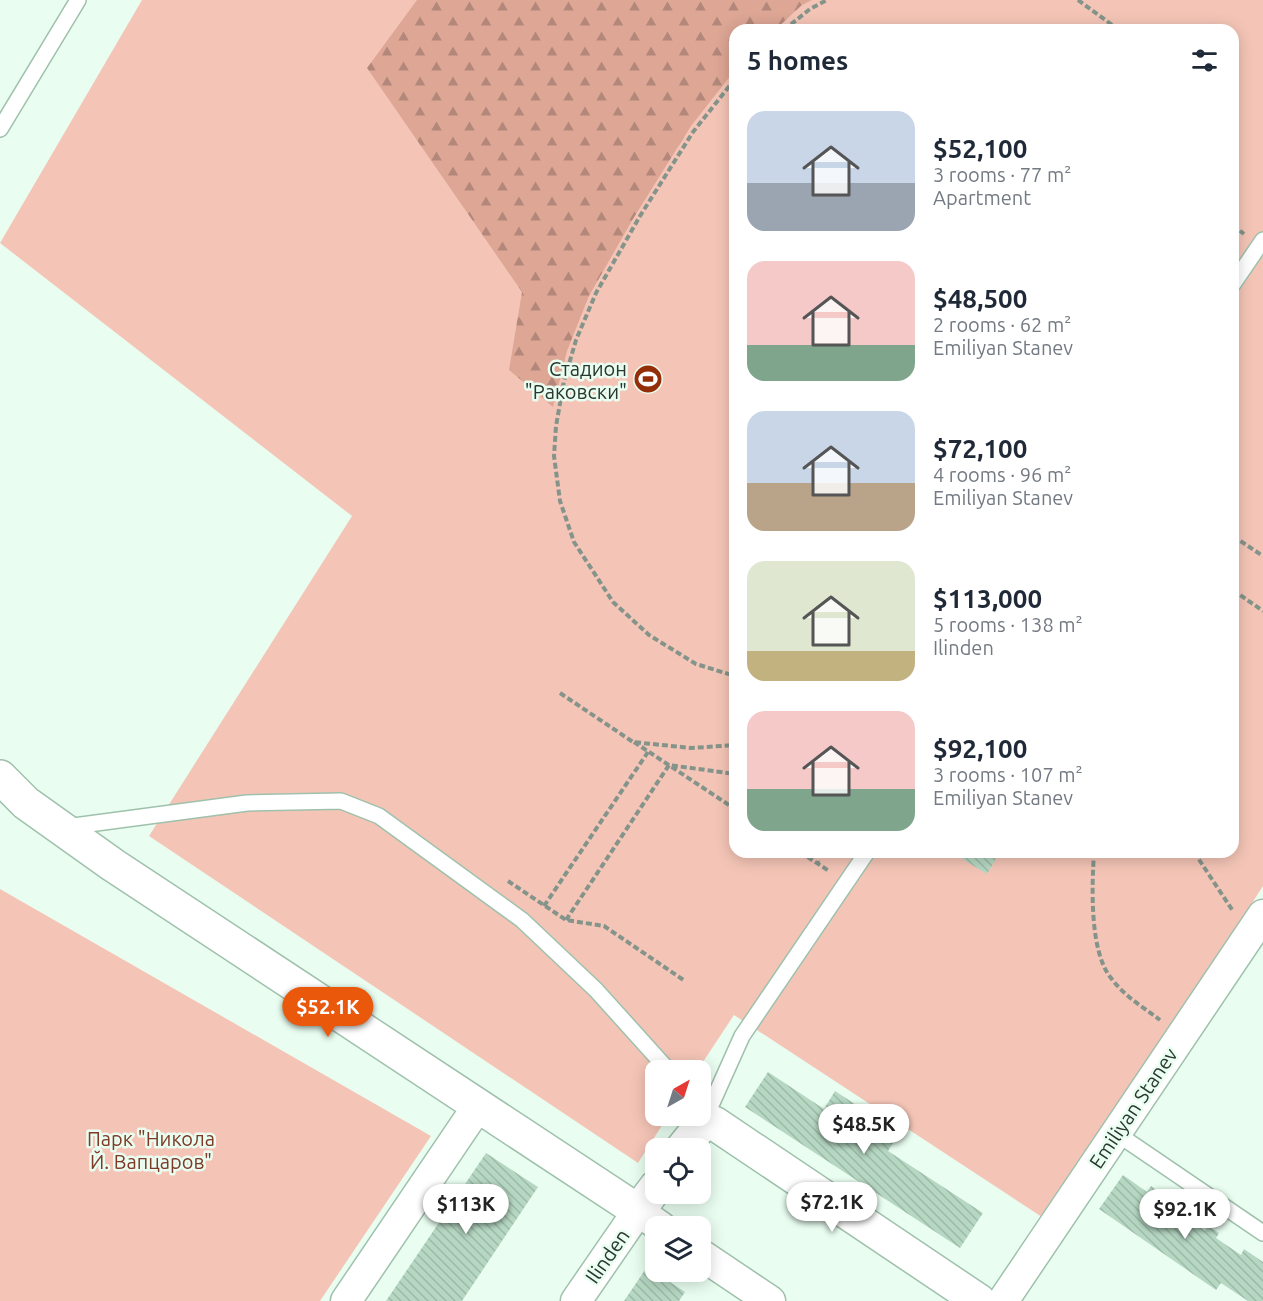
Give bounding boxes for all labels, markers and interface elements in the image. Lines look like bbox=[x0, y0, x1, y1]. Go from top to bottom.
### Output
icon: filters bbox=[1188, 44, 1221, 77]
text: 5 homes bbox=[747, 46, 848, 75]
text: $52,100 bbox=[933, 134, 1027, 163]
icon: home bbox=[795, 135, 867, 207]
text: 3 rooms · 77 m² bbox=[933, 163, 1071, 186]
text: Apartment bbox=[933, 186, 1031, 209]
text: $48,500 bbox=[933, 284, 1027, 313]
icon: home bbox=[795, 285, 867, 357]
text: 2 rooms · 62 m² bbox=[933, 313, 1071, 336]
text: Emiliyan Stanev bbox=[933, 336, 1073, 359]
place label: Стадион "Раковски" bbox=[525, 357, 627, 403]
sports icon: Стадион "Раковски" bbox=[632, 363, 664, 395]
text: $72,100 bbox=[933, 434, 1027, 463]
icon: home bbox=[795, 435, 867, 507]
text: 4 rooms · 96 m² bbox=[933, 463, 1071, 486]
text: Emiliyan Stanev bbox=[933, 486, 1073, 509]
text: $113,000 bbox=[933, 584, 1042, 613]
icon: home bbox=[795, 585, 867, 657]
text: 5 rooms · 138 m² bbox=[933, 613, 1083, 636]
text: Ilinden bbox=[933, 636, 994, 659]
text: $92,100 bbox=[933, 734, 1027, 763]
icon: home bbox=[795, 735, 867, 807]
text: 3 rooms · 107 m² bbox=[933, 763, 1083, 786]
text: Emiliyan Stanev bbox=[933, 786, 1073, 809]
pin: $52.1K bbox=[279, 987, 377, 1038]
text: $52.1K bbox=[296, 995, 360, 1018]
street label: Emiliyan Stanev bbox=[1084, 1043, 1182, 1173]
north arrow bbox=[645, 1060, 711, 1126]
map controls bbox=[645, 1060, 711, 1282]
pin: $48.5K bbox=[815, 1104, 913, 1155]
text: $48.5K bbox=[832, 1112, 896, 1135]
park label: Парк "Никола Й. Вапцаров" bbox=[87, 1127, 215, 1173]
button: locate bbox=[645, 1138, 711, 1204]
pin: $72.1K bbox=[783, 1182, 881, 1233]
pin: $113K bbox=[424, 1184, 508, 1235]
pin: $92.1K bbox=[1136, 1189, 1234, 1240]
text: $72.1K bbox=[800, 1190, 864, 1213]
text: $113K bbox=[437, 1192, 495, 1215]
text: $92.1K bbox=[1153, 1197, 1217, 1220]
button: layers bbox=[645, 1216, 711, 1282]
street label: Ilinden bbox=[580, 1224, 634, 1288]

